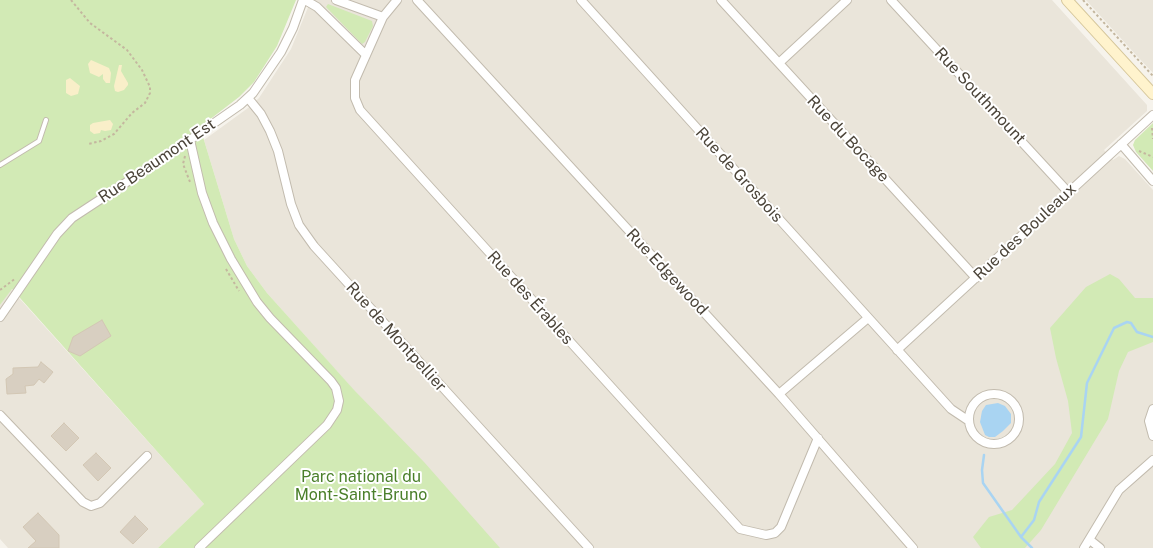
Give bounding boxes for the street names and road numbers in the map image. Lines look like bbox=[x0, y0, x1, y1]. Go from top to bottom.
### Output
street label: Rue Southmount bbox=[930, 44, 1030, 148]
street label: Rue du Bocage bbox=[803, 92, 893, 186]
street label: Rue Beaumont Est bbox=[95, 115, 219, 207]
street label: Rue de Grosbois bbox=[691, 124, 787, 226]
street label: Rue des Bouleaux bbox=[970, 180, 1080, 284]
street label: Rue Edgewood bbox=[622, 225, 712, 319]
street label: Rue des Érables bbox=[483, 247, 577, 349]
street label: Rue de Montpellier bbox=[342, 278, 450, 396]

